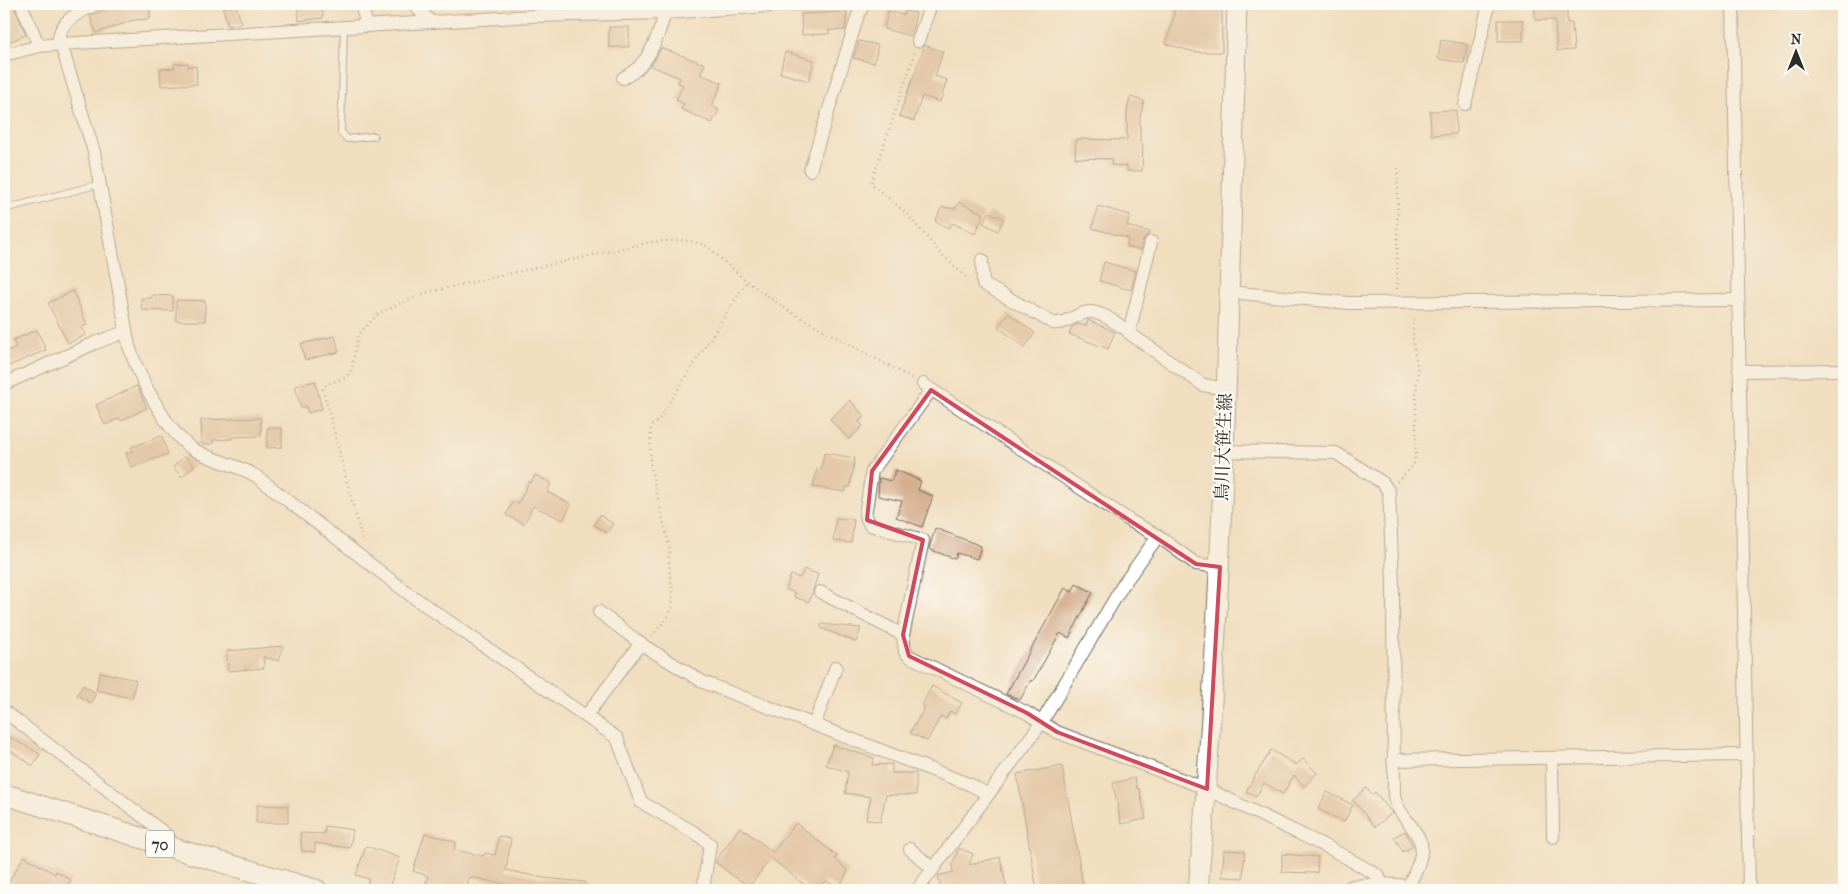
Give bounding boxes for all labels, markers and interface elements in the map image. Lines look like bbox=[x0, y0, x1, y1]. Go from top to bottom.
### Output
north arrow bbox=[1770, 28, 1820, 78]
text: N bbox=[1791, 31, 1802, 48]
street label: 鳥川大笹生線 bbox=[1212, 393, 1236, 501]
road number: 70 bbox=[146, 831, 174, 858]

